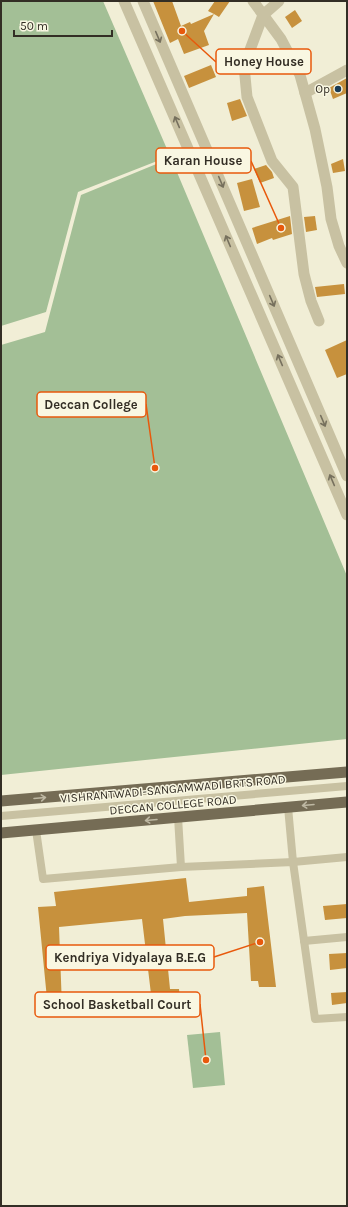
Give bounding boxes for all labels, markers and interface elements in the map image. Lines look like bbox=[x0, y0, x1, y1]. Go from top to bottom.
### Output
scale bar bbox=[14, 12, 112, 38]
text: 50 m bbox=[20, 19, 48, 33]
one-way arrow bbox=[155, 30, 162, 42]
callout: Honey House bbox=[216, 49, 311, 74]
text: Honey House bbox=[224, 54, 304, 69]
place label: Op bbox=[315, 82, 330, 96]
marker: Op bbox=[333, 84, 343, 94]
one-way arrow bbox=[172, 116, 180, 128]
callout: Karan House bbox=[156, 148, 251, 173]
text: Karan House bbox=[164, 153, 242, 168]
one-way arrow bbox=[217, 176, 225, 188]
one-way arrow bbox=[224, 235, 231, 247]
one-way arrow bbox=[269, 295, 276, 307]
one-way arrow bbox=[276, 355, 283, 367]
callout: Deccan College bbox=[37, 392, 146, 417]
text: Deccan College bbox=[44, 397, 138, 412]
one-way arrow bbox=[320, 414, 328, 426]
one-way arrow bbox=[327, 474, 335, 486]
street label: VISHRANTWADI-SANGAMWADI BRTS ROAD bbox=[60, 772, 286, 806]
street label: DECCAN COLLEGE ROAD bbox=[109, 792, 237, 818]
one-way arrow bbox=[33, 794, 46, 802]
one-way arrow bbox=[302, 802, 315, 809]
one-way arrow bbox=[145, 816, 158, 823]
callout: Kendriya Vidyalaya B.E.G bbox=[46, 945, 214, 970]
text: Kendriya Vidyalaya B.E.G bbox=[54, 950, 206, 965]
callout: School Basketball Court bbox=[35, 992, 200, 1017]
text: School Basketball Court bbox=[43, 997, 191, 1012]

